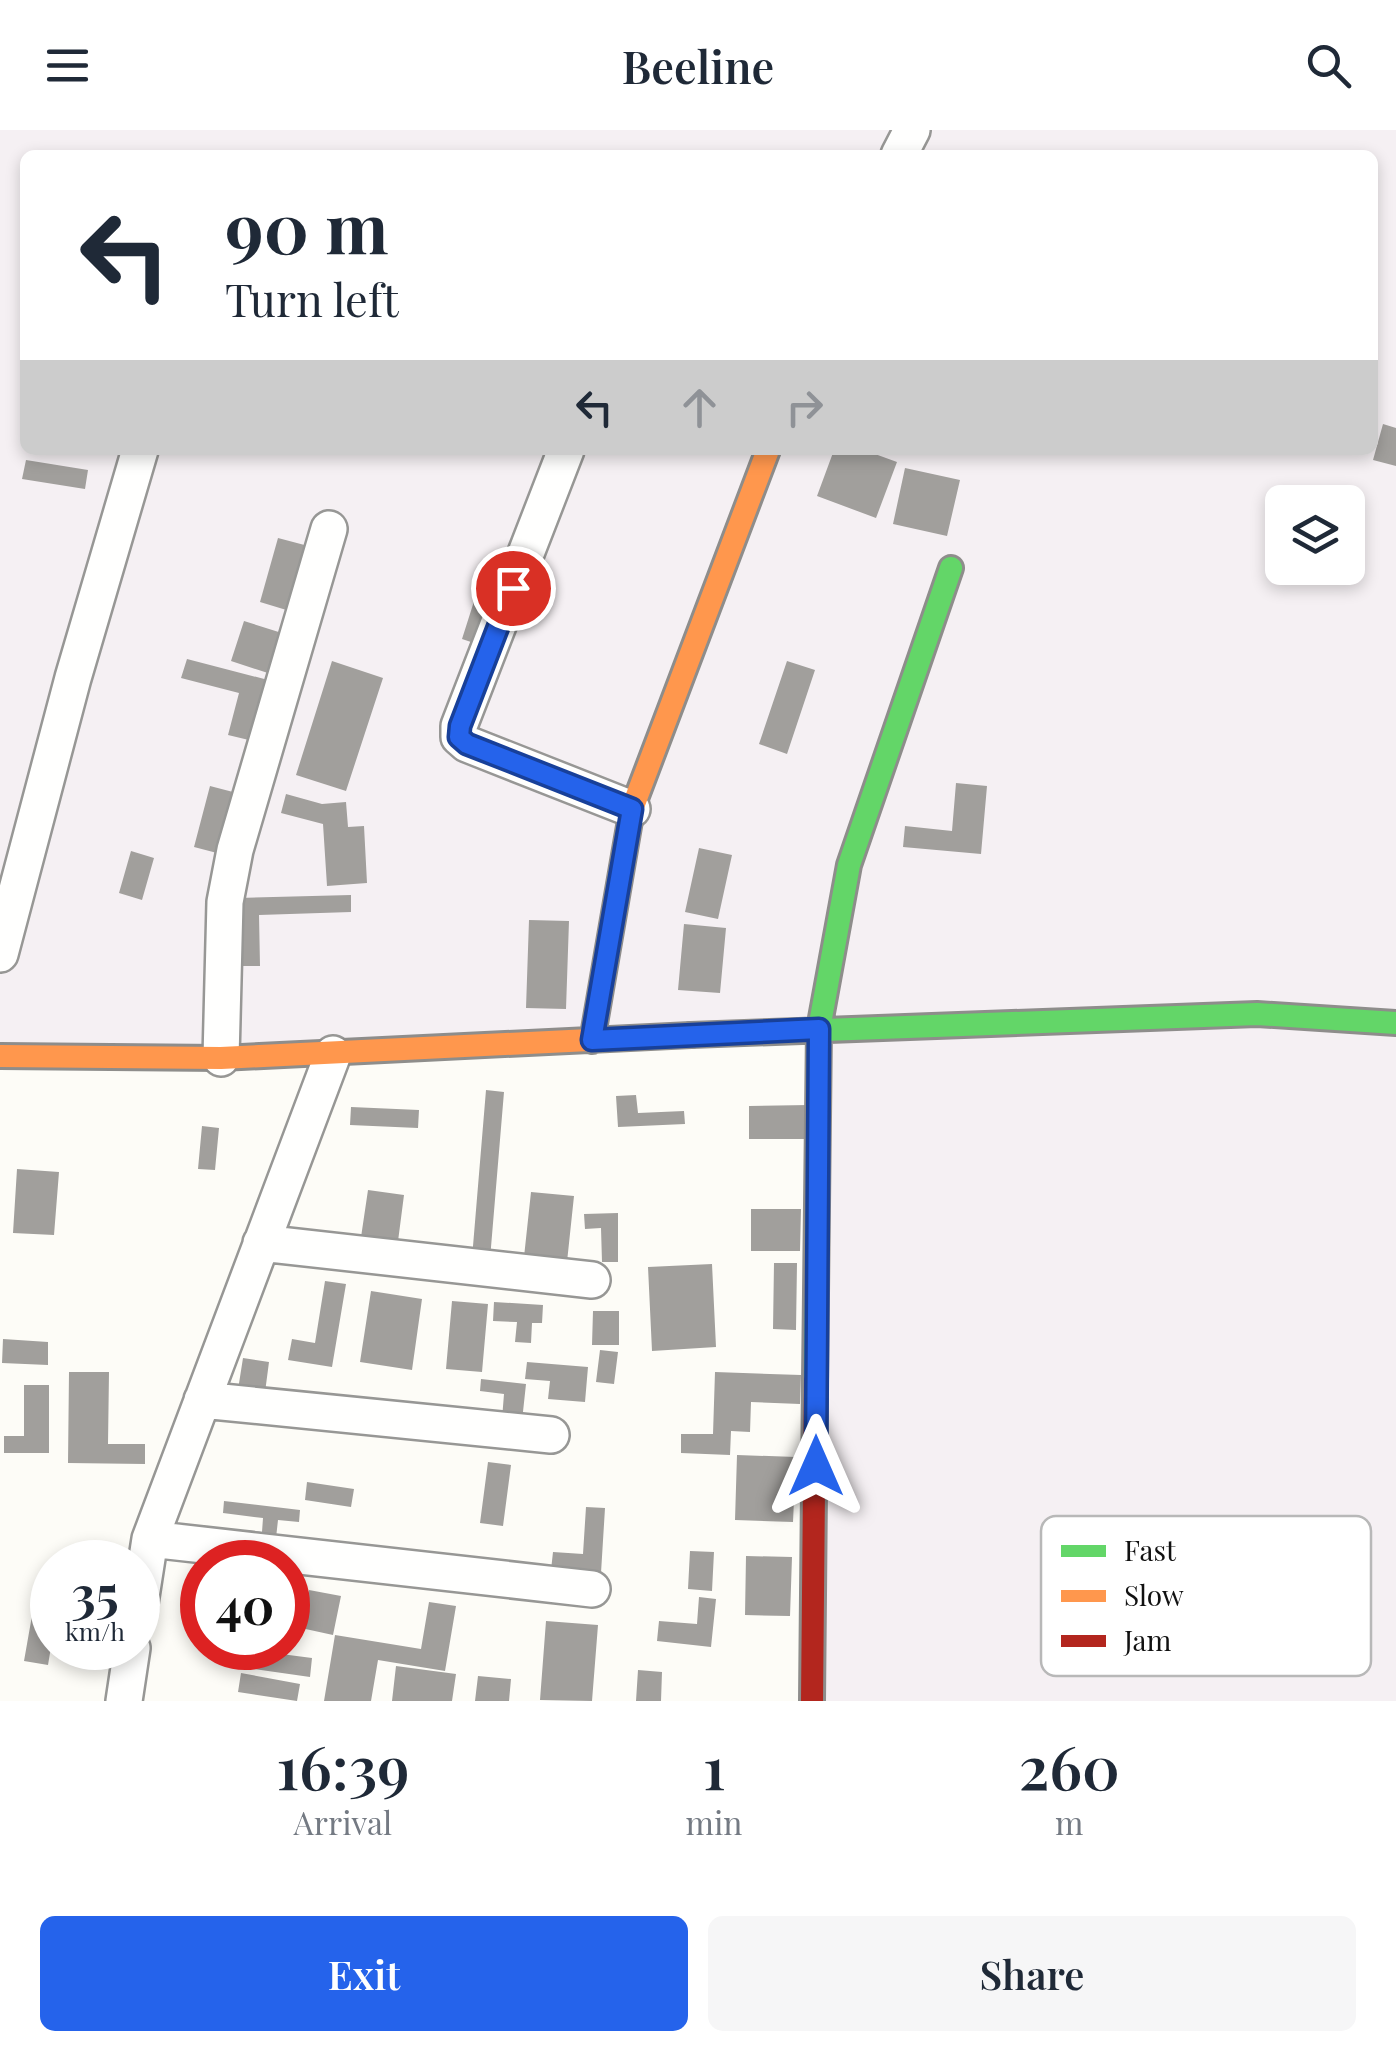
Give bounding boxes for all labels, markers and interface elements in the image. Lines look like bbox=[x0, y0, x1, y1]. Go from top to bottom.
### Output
text: Beeline bbox=[622, 35, 774, 95]
icon: menu bbox=[40, 38, 95, 93]
icon: search bbox=[1301, 38, 1356, 93]
text: 90 m bbox=[225, 178, 389, 272]
icon: left bbox=[60, 190, 190, 320]
text: Turn left bbox=[225, 268, 399, 328]
icon: left bbox=[567, 380, 622, 435]
icon: ahead bbox=[672, 380, 727, 435]
icon: right bbox=[777, 380, 832, 435]
map controls bbox=[1265, 485, 1365, 585]
button: layers bbox=[1265, 485, 1365, 585]
pin bbox=[471, 546, 556, 631]
icon: arrive bbox=[486, 561, 541, 616]
position arrow bbox=[764, 1414, 868, 1518]
legend bbox=[1041, 1516, 1371, 1676]
text: Fast bbox=[1124, 1531, 1177, 1568]
speed limit sign: 40 bbox=[180, 1540, 310, 1670]
text: 35 bbox=[71, 1559, 119, 1626]
text: Slow bbox=[1124, 1576, 1184, 1613]
text: km/h bbox=[65, 1614, 125, 1647]
text: Jam bbox=[1123, 1621, 1171, 1658]
text: 16:39 bbox=[276, 1725, 409, 1805]
text: 1 bbox=[703, 1725, 725, 1805]
text: 260 bbox=[1019, 1725, 1120, 1805]
text: Arrival bbox=[294, 1800, 392, 1843]
text: min bbox=[686, 1800, 742, 1843]
text: m bbox=[1055, 1800, 1083, 1843]
button: Exit bbox=[40, 1916, 688, 2031]
button: Share bbox=[708, 1916, 1356, 2031]

